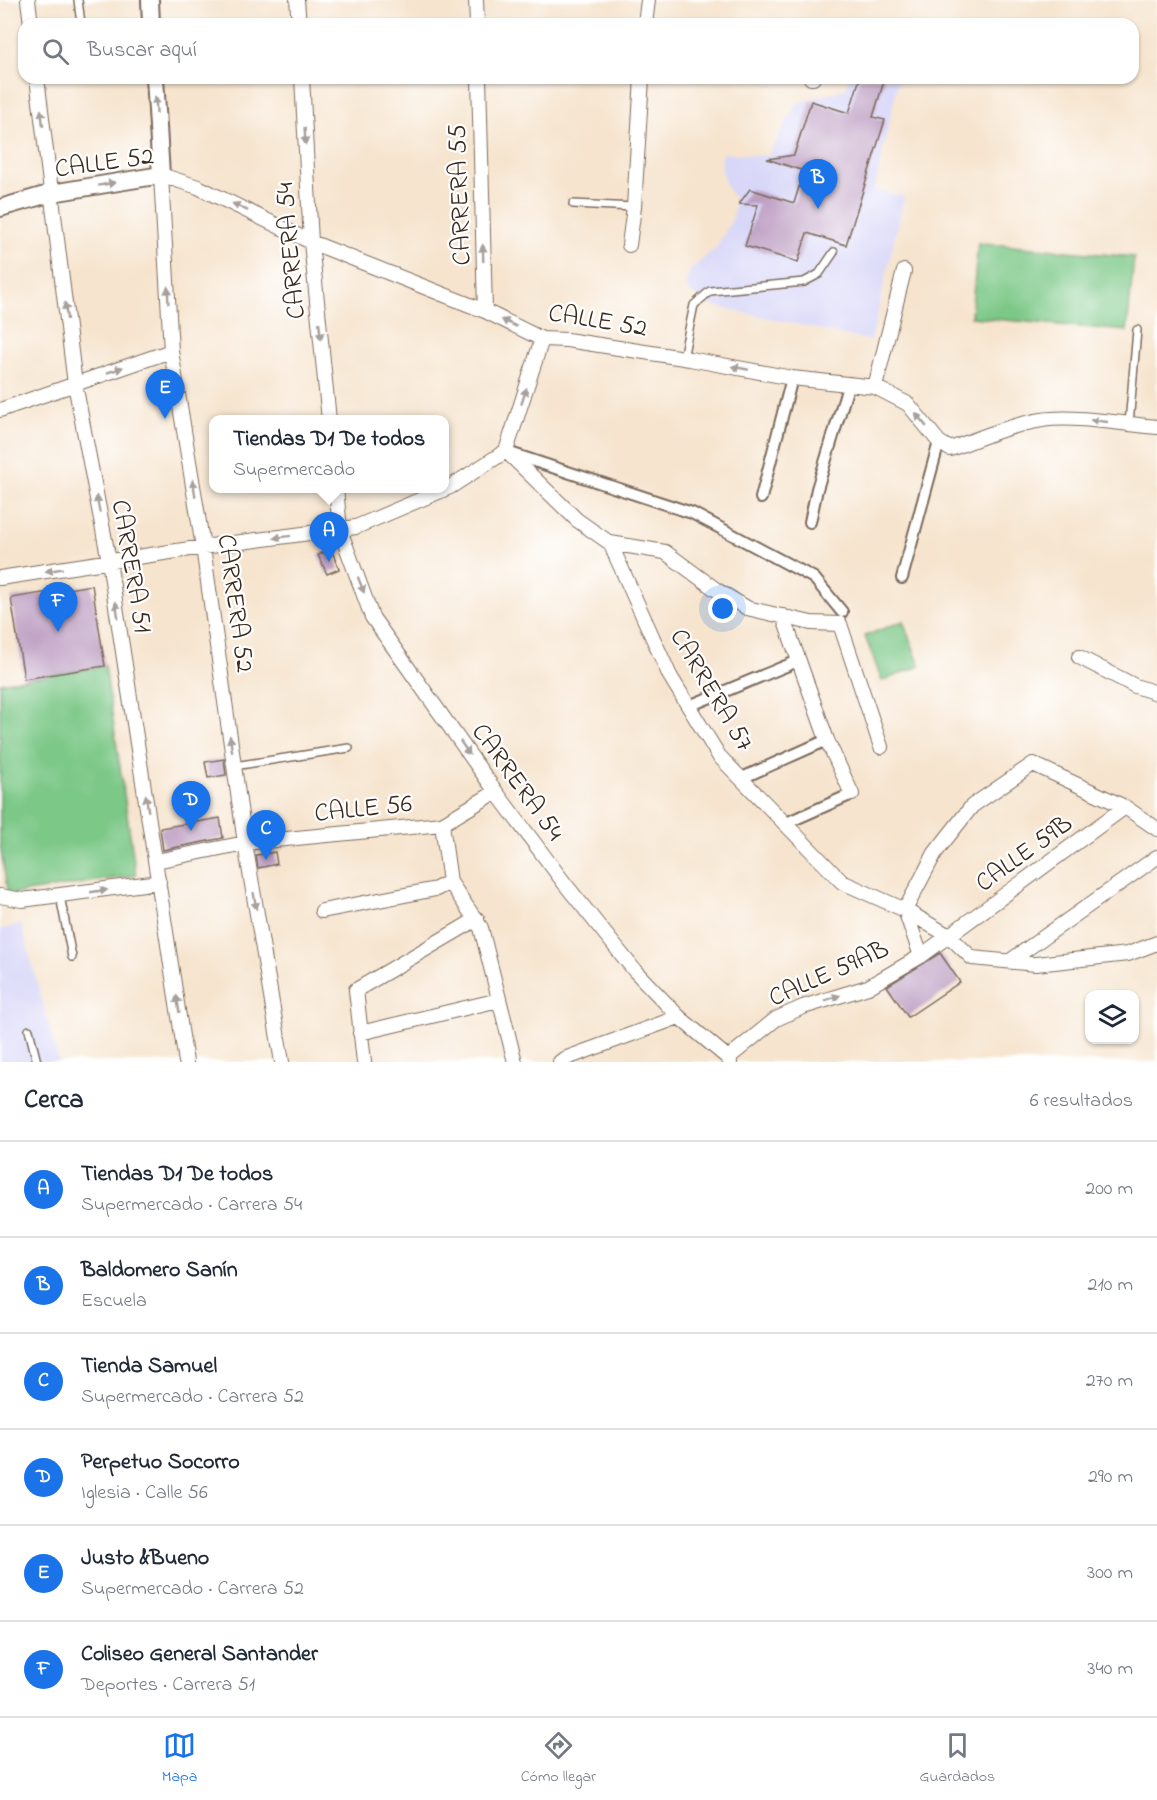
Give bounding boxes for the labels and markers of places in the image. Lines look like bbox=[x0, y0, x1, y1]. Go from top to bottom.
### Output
pin: B bbox=[798, 160, 838, 209]
pin: E bbox=[146, 370, 184, 419]
pin: A bbox=[310, 512, 348, 562]
pin: F bbox=[38, 582, 78, 632]
pin: D bbox=[172, 782, 210, 831]
pin: C bbox=[246, 810, 286, 860]

